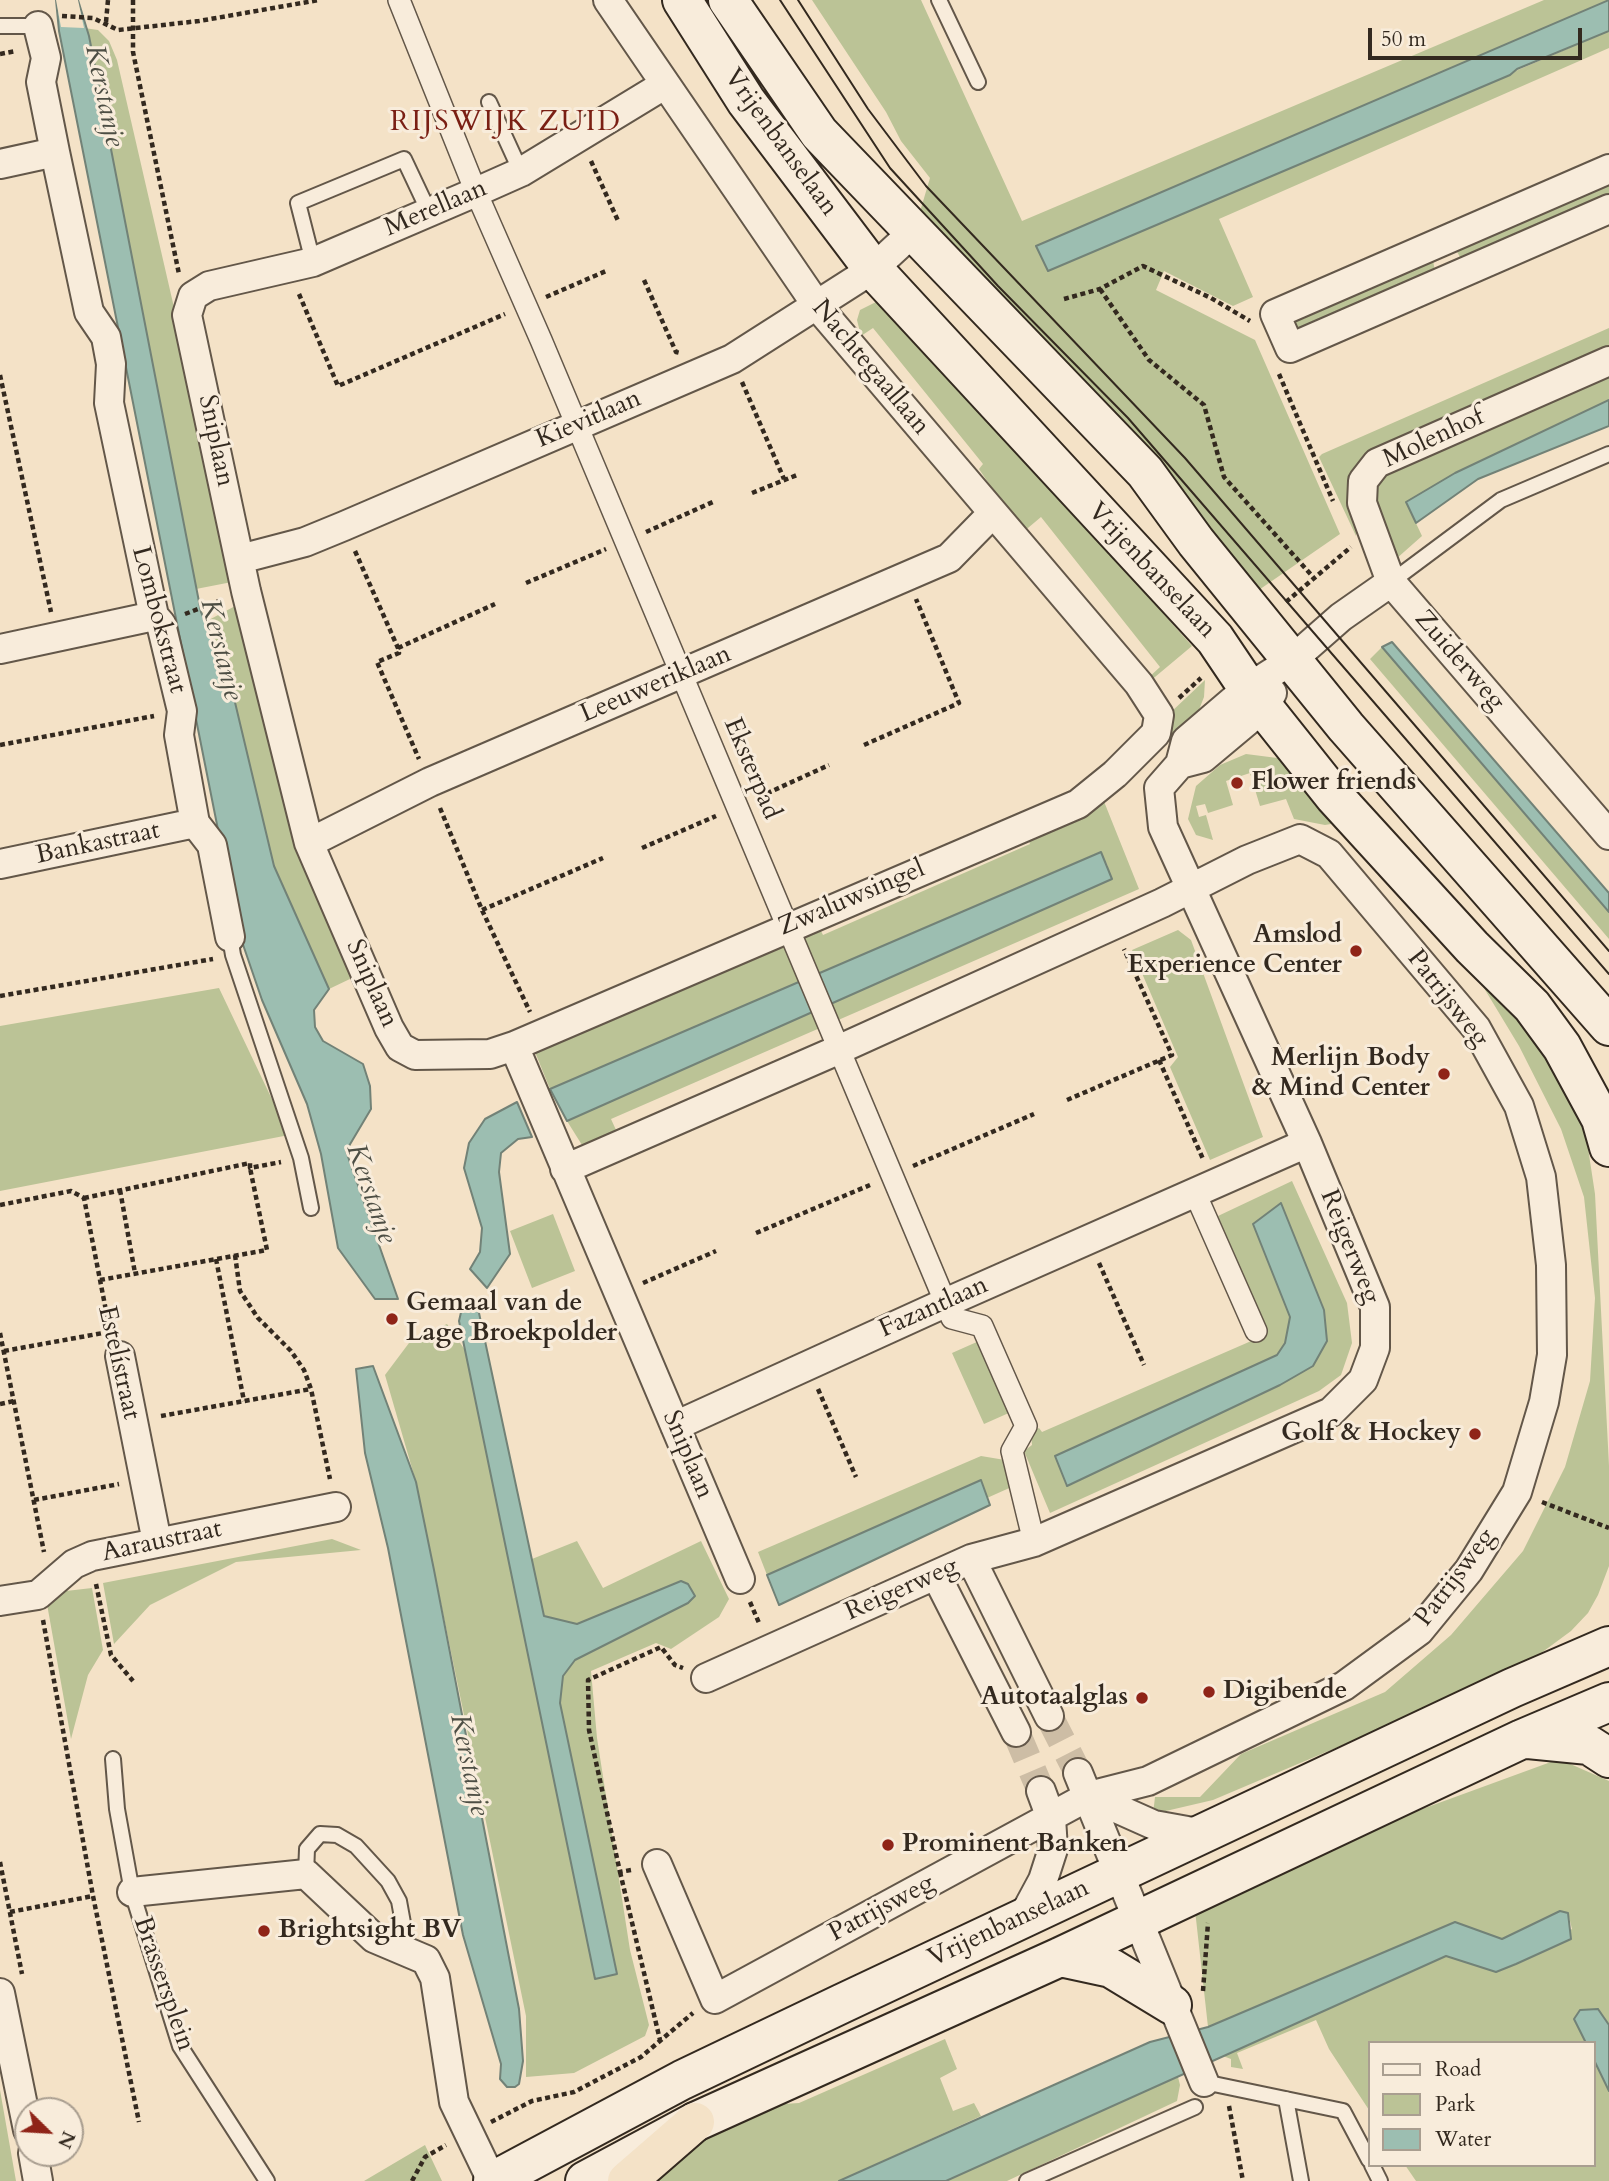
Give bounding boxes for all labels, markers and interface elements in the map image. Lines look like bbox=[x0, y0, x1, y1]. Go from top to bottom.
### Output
scale bar bbox=[1371, 14, 1584, 58]
text: 50 m bbox=[1381, 25, 1426, 54]
water label: Kerstanje bbox=[76, 42, 130, 150]
street label: Vrijenbanselaan bbox=[716, 63, 844, 223]
district label: RIJSWIJK ZUID bbox=[392, 107, 620, 141]
street label: Merellaan bbox=[380, 174, 492, 244]
street label: Nachtegaallaan bbox=[804, 294, 936, 442]
street label: Kievitlaan bbox=[532, 384, 646, 456]
street label: Sniplaan bbox=[190, 392, 240, 490]
street label: Molenhof bbox=[1378, 402, 1490, 476]
street label: Vrijenbanselaan bbox=[1080, 497, 1222, 645]
street label: Lombokstraat bbox=[123, 543, 193, 697]
water label: Kerstanje bbox=[191, 596, 249, 704]
street label: Zuiderweg bbox=[1407, 605, 1511, 717]
street label: Leeuweriklaan bbox=[576, 639, 736, 731]
street label: Eksterpad bbox=[716, 714, 786, 824]
place label: Flower friends bbox=[1251, 767, 1416, 799]
marker: Flower friends bbox=[1229, 775, 1245, 791]
street label: Bankastraat bbox=[33, 816, 163, 872]
street label: Zwaluwsingel bbox=[774, 854, 930, 944]
place label: Amslod Experience Center bbox=[1127, 920, 1342, 982]
street label: Sniplaan bbox=[338, 935, 404, 1033]
marker: Amslod Experience Center bbox=[1348, 943, 1364, 959]
street label: Patrijsweg bbox=[1399, 944, 1495, 1054]
place label: Merlijn Body & Mind Center bbox=[1252, 1043, 1430, 1104]
marker: Merlijn Body & Mind Center bbox=[1436, 1066, 1452, 1082]
water label: Kerstanje bbox=[337, 1140, 403, 1248]
street label: Reigerweg bbox=[1312, 1185, 1386, 1309]
street label: Fazantlaan bbox=[875, 1270, 993, 1346]
place label: Gemaal van de Lage Broekpolder bbox=[406, 1288, 617, 1350]
street label: Estelístraat bbox=[90, 1303, 146, 1423]
marker: Gemaal van de Lage Broekpolder bbox=[384, 1311, 400, 1327]
street label: Sniplaan bbox=[655, 1406, 719, 1504]
place label: Golf & Hockey bbox=[1281, 1418, 1461, 1450]
marker: Golf & Hockey bbox=[1467, 1426, 1483, 1442]
street label: Aaraustraat bbox=[99, 1514, 225, 1570]
street label: Patrijsweg bbox=[1409, 1523, 1503, 1633]
street label: Reigerweg bbox=[841, 1551, 963, 1629]
place label: Digibende bbox=[1223, 1676, 1347, 1708]
place label: Autotaalglas bbox=[981, 1682, 1128, 1714]
marker: Digibende bbox=[1201, 1684, 1217, 1700]
marker: Autotaalglas bbox=[1134, 1690, 1150, 1706]
water label: Kerstanje bbox=[441, 1711, 495, 1819]
place label: Prominent Banken bbox=[902, 1829, 1128, 1861]
marker: Prominent Banken bbox=[880, 1837, 896, 1853]
street label: Patrijsweg bbox=[824, 1868, 940, 1950]
street label: Vrijenbanselaan bbox=[923, 1873, 1095, 1975]
street label: Brassersplein bbox=[125, 1913, 201, 2055]
place label: Brightsight BV bbox=[278, 1915, 461, 1947]
marker: Brightsight BV bbox=[256, 1923, 272, 1939]
legend bbox=[1368, 2041, 1595, 2167]
text: Road bbox=[1435, 2055, 1481, 2084]
text: Park bbox=[1435, 2090, 1475, 2119]
north arrow bbox=[14, 2097, 84, 2167]
text: Water bbox=[1435, 2125, 1491, 2154]
text: N bbox=[51, 2127, 82, 2153]

